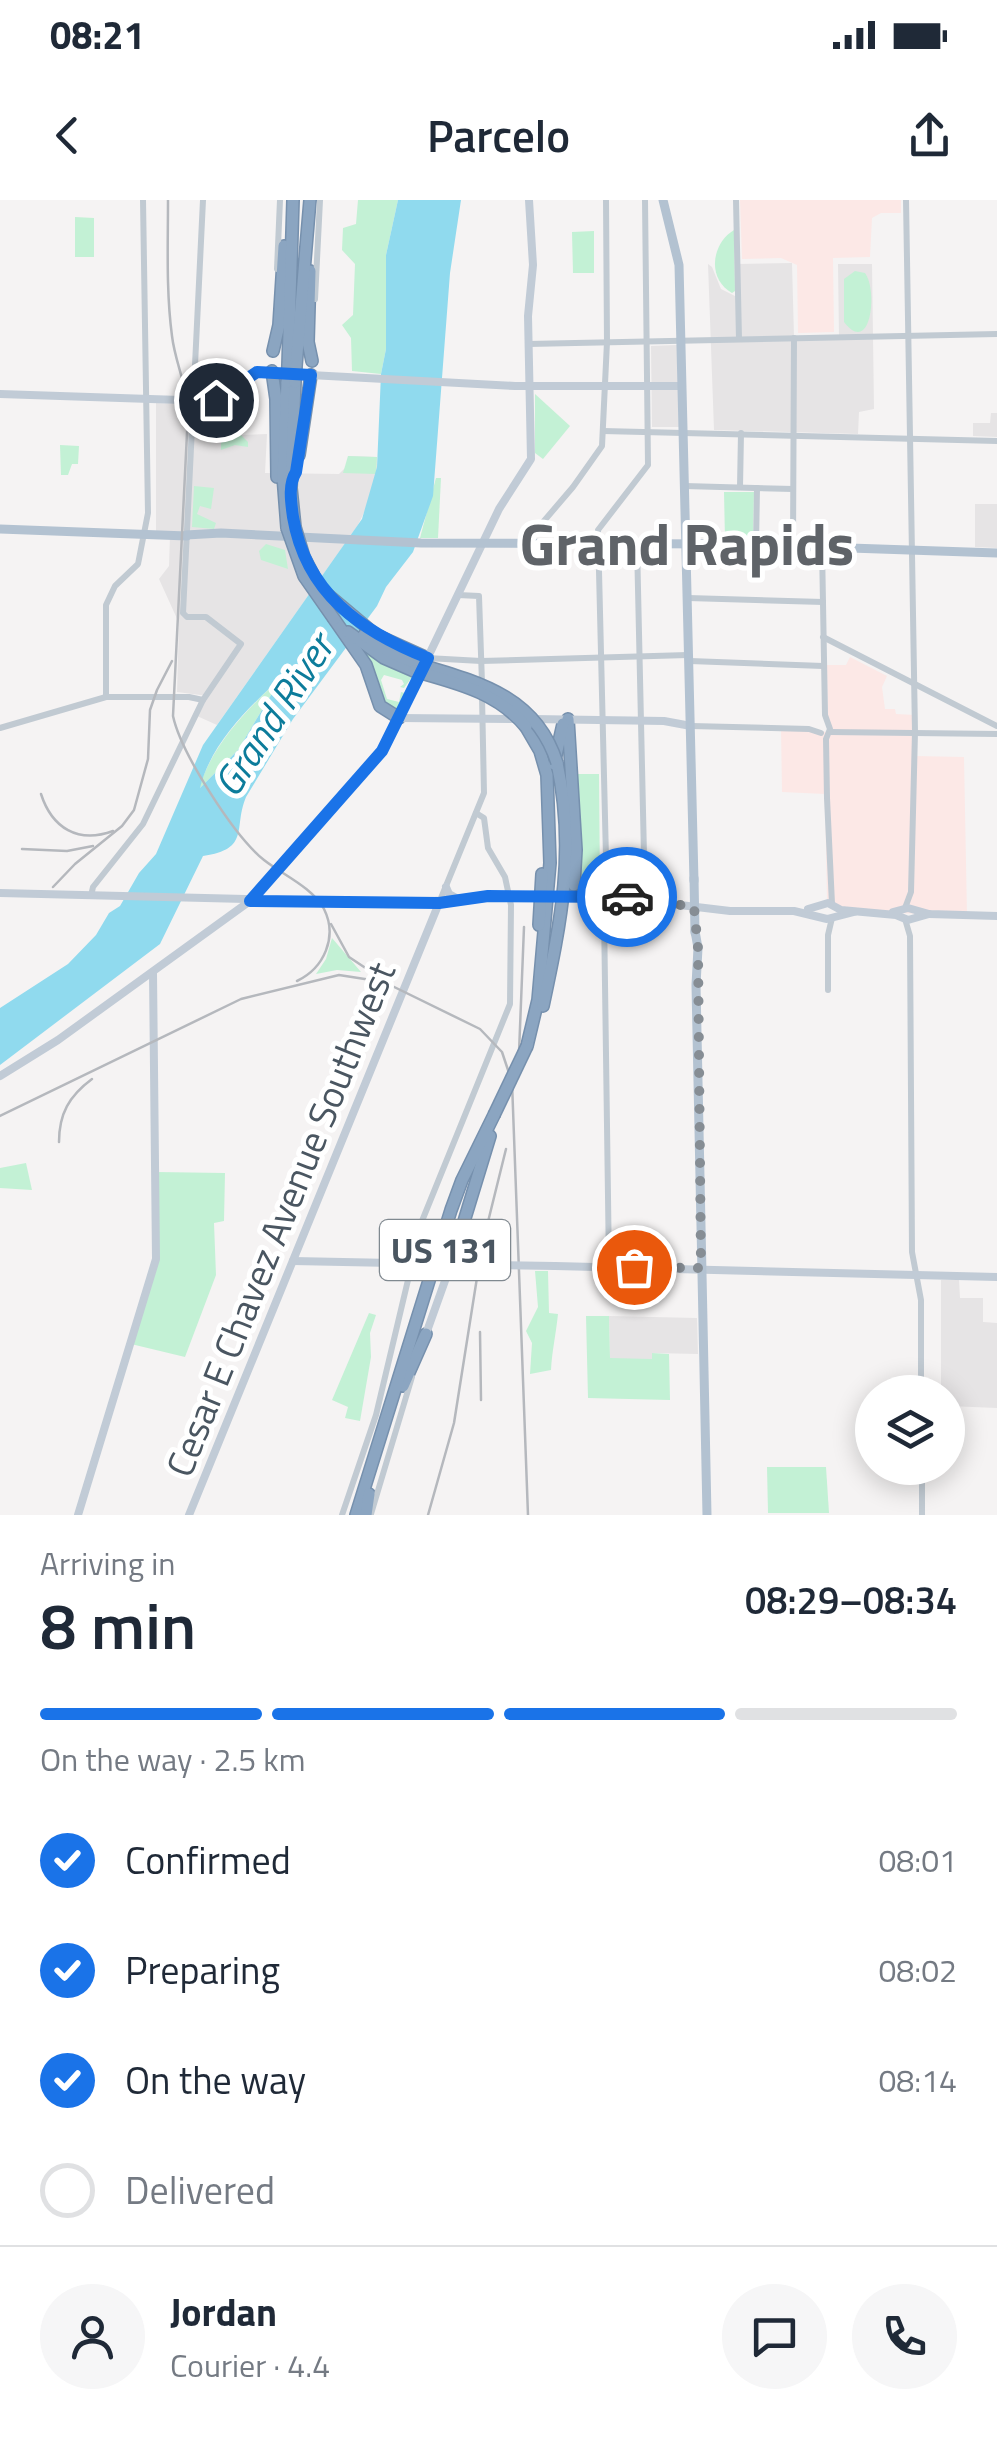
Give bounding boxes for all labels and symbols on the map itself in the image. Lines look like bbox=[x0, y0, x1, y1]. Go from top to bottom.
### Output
pin bbox=[174, 358, 259, 443]
district label: Grand Rapids bbox=[520, 499, 854, 588]
water label: Grand River bbox=[198, 618, 351, 808]
courier bbox=[577, 847, 677, 947]
street label: Cesar E Chavez Avenue Southwest bbox=[150, 953, 410, 1485]
road number: US 131 bbox=[380, 1220, 510, 1280]
pin bbox=[592, 1225, 677, 1310]

